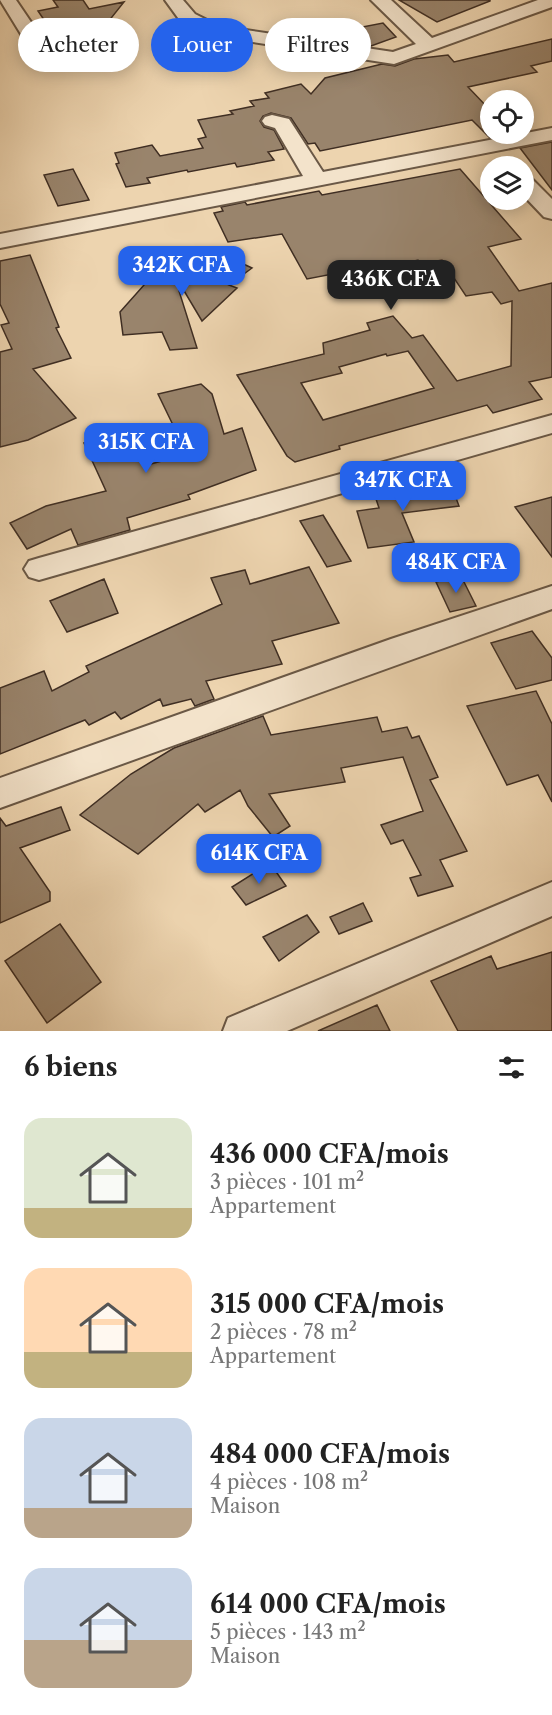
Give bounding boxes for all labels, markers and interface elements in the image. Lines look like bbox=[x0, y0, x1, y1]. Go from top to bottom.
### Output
chip: Acheter bbox=[18, 18, 139, 72]
chip: Louer bbox=[151, 18, 253, 72]
chip: Filtres bbox=[265, 18, 371, 72]
map controls bbox=[480, 90, 534, 210]
button: locate bbox=[480, 90, 534, 144]
button: layers bbox=[480, 156, 534, 210]
pin: 342K CFA bbox=[120, 246, 244, 297]
text: 342K CFA bbox=[132, 253, 232, 277]
pin: 436K CFA bbox=[329, 260, 453, 311]
text: 436K CFA bbox=[341, 267, 441, 291]
pin: 315K CFA bbox=[84, 423, 208, 474]
text: 315K CFA bbox=[98, 430, 194, 454]
pin: 347K CFA bbox=[341, 461, 465, 512]
text: 347K CFA bbox=[354, 468, 452, 492]
pin: 484K CFA bbox=[394, 543, 518, 594]
text: 484K CFA bbox=[406, 550, 506, 574]
pin: 614K CFA bbox=[197, 834, 321, 885]
text: 614K CFA bbox=[210, 841, 308, 865]
text: 6 biens bbox=[24, 1051, 118, 1083]
icon: filters bbox=[495, 1051, 528, 1084]
text: 436 000 CFA/mois bbox=[210, 1138, 449, 1170]
icon: home bbox=[72, 1142, 144, 1214]
text: 3 pièces · 101 m² bbox=[210, 1170, 364, 1194]
text: Appartement bbox=[210, 1194, 336, 1218]
text: 315 000 CFA/mois bbox=[210, 1288, 444, 1320]
icon: home bbox=[72, 1292, 144, 1364]
text: 2 pièces · 78 m² bbox=[210, 1320, 357, 1344]
text: Appartement bbox=[210, 1344, 336, 1368]
text: 484 000 CFA/mois bbox=[210, 1438, 450, 1470]
icon: home bbox=[72, 1442, 144, 1514]
text: 4 pièces · 108 m² bbox=[210, 1470, 368, 1494]
text: Maison bbox=[210, 1494, 280, 1518]
text: 614 000 CFA/mois bbox=[210, 1588, 446, 1620]
icon: home bbox=[72, 1592, 144, 1664]
text: 5 pièces · 143 m² bbox=[210, 1620, 366, 1644]
text: Maison bbox=[210, 1644, 280, 1668]

